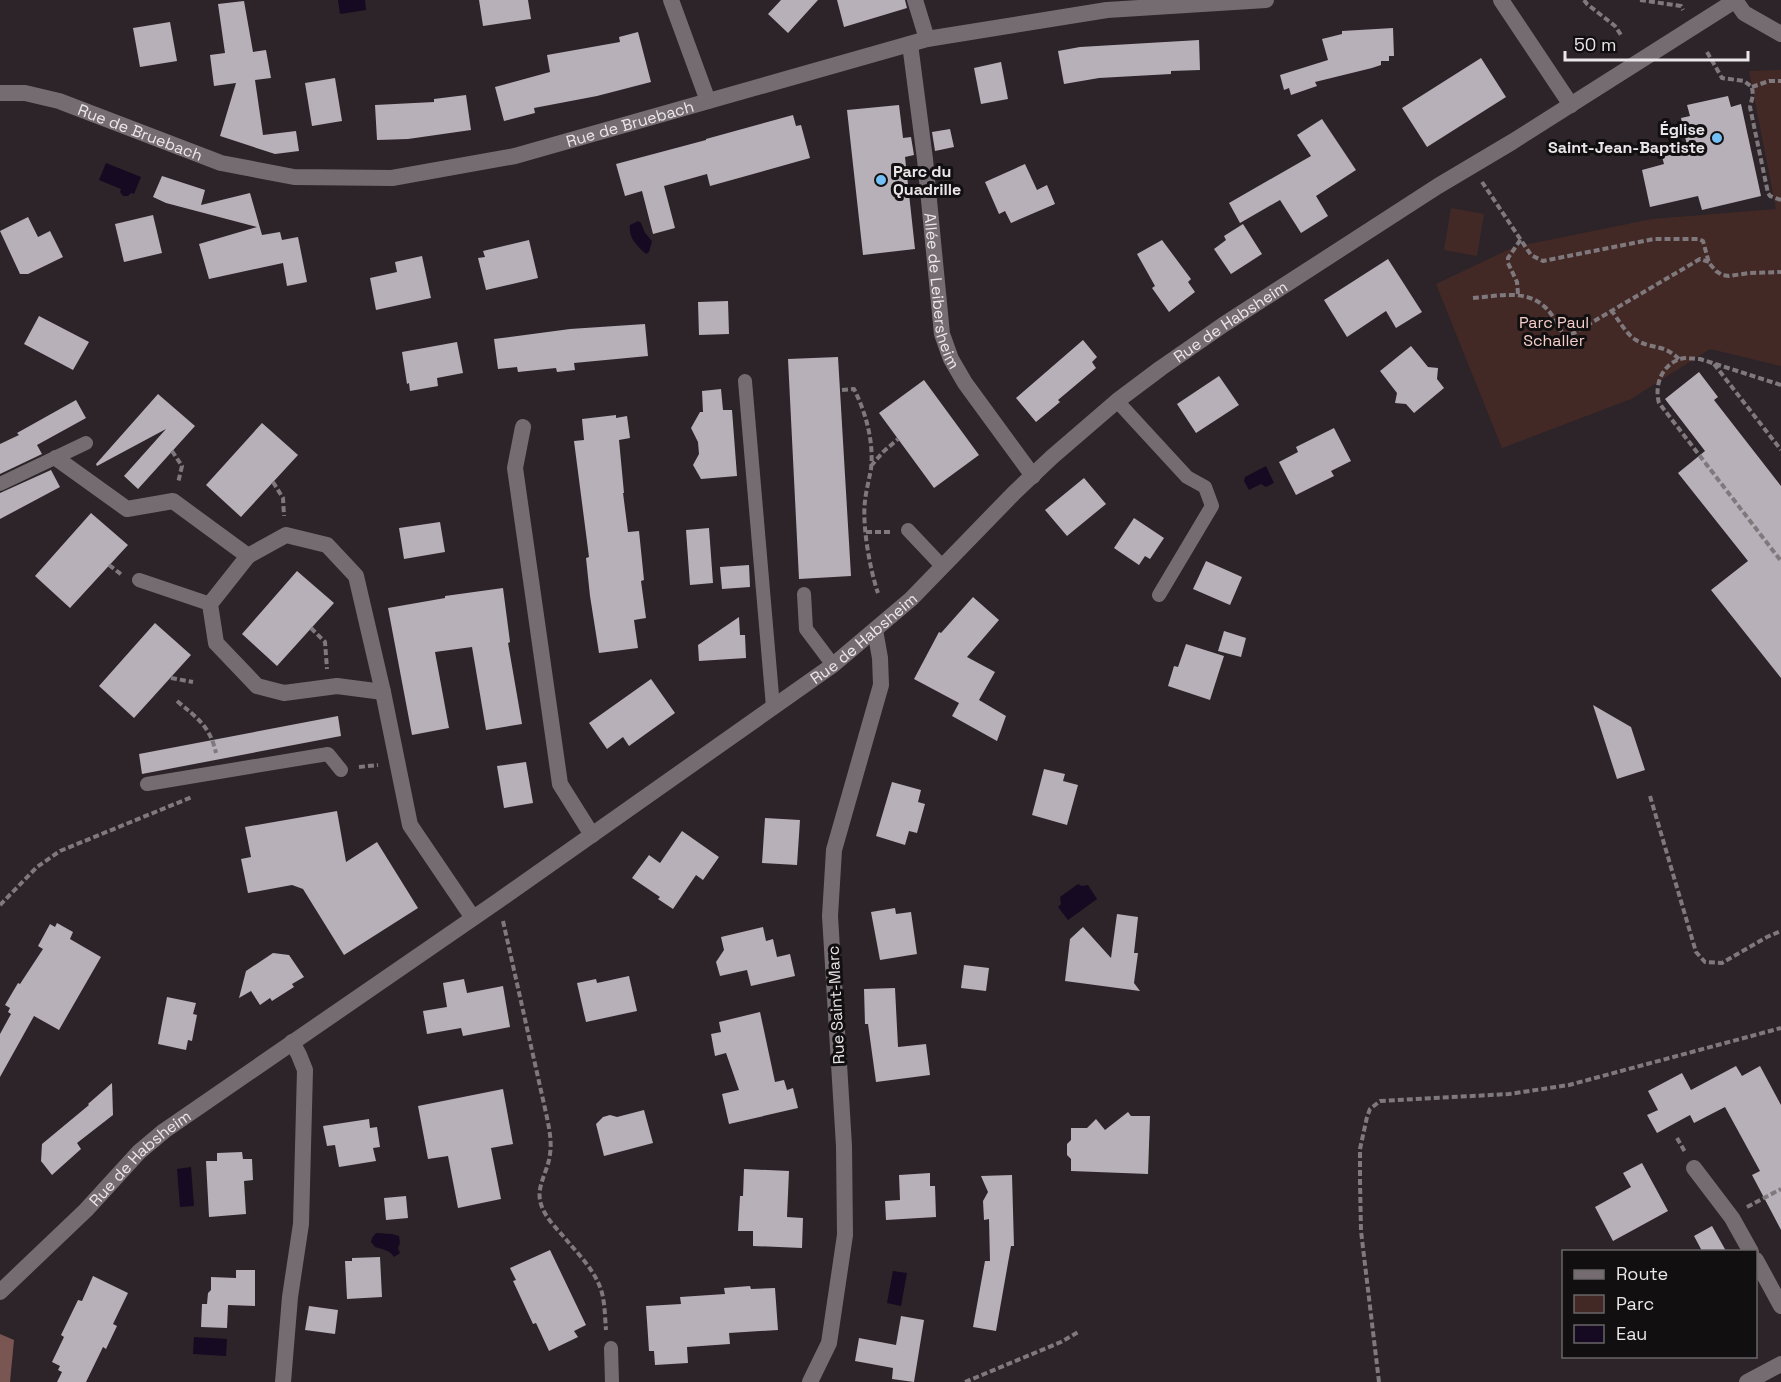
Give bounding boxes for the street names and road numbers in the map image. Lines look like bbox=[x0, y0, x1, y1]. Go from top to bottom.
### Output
street label: Rue de Bruebach bbox=[563, 95, 696, 152]
street label: Rue de Bruebach bbox=[75, 99, 206, 166]
street label: Allée de Leibersheim bbox=[920, 212, 965, 373]
street label: Rue de Habsheim bbox=[1169, 276, 1291, 367]
street label: Rue de Habsheim bbox=[806, 588, 922, 688]
street label: Rue Saint-Marc bbox=[822, 945, 850, 1065]
street label: Rue de Habsheim bbox=[84, 1105, 195, 1211]

